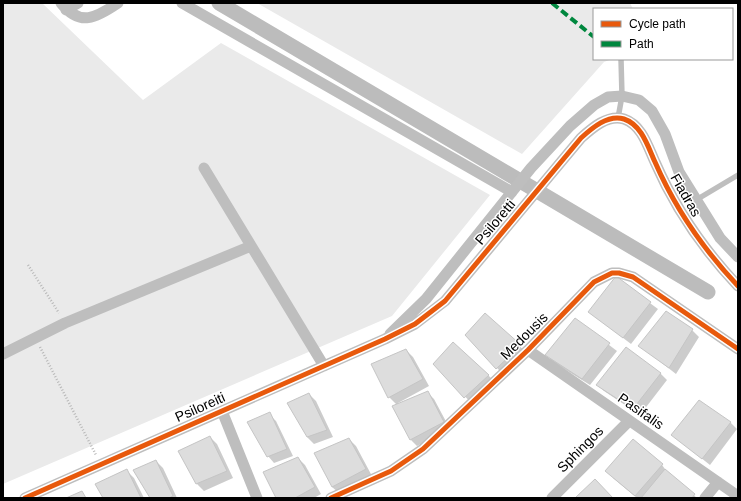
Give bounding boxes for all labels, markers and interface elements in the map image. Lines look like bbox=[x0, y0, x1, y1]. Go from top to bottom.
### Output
legend bbox=[593, 8, 733, 60]
text: Cycle path bbox=[629, 17, 686, 31]
text: Path bbox=[629, 37, 654, 51]
street label: Fiadras bbox=[667, 171, 705, 219]
street label: Psiloretti bbox=[472, 196, 518, 248]
street label: Medousis bbox=[497, 309, 551, 363]
street label: Psiloreiti bbox=[173, 389, 227, 425]
street label: Pasifalis bbox=[615, 389, 667, 433]
street label: Sphingos bbox=[554, 423, 606, 475]

